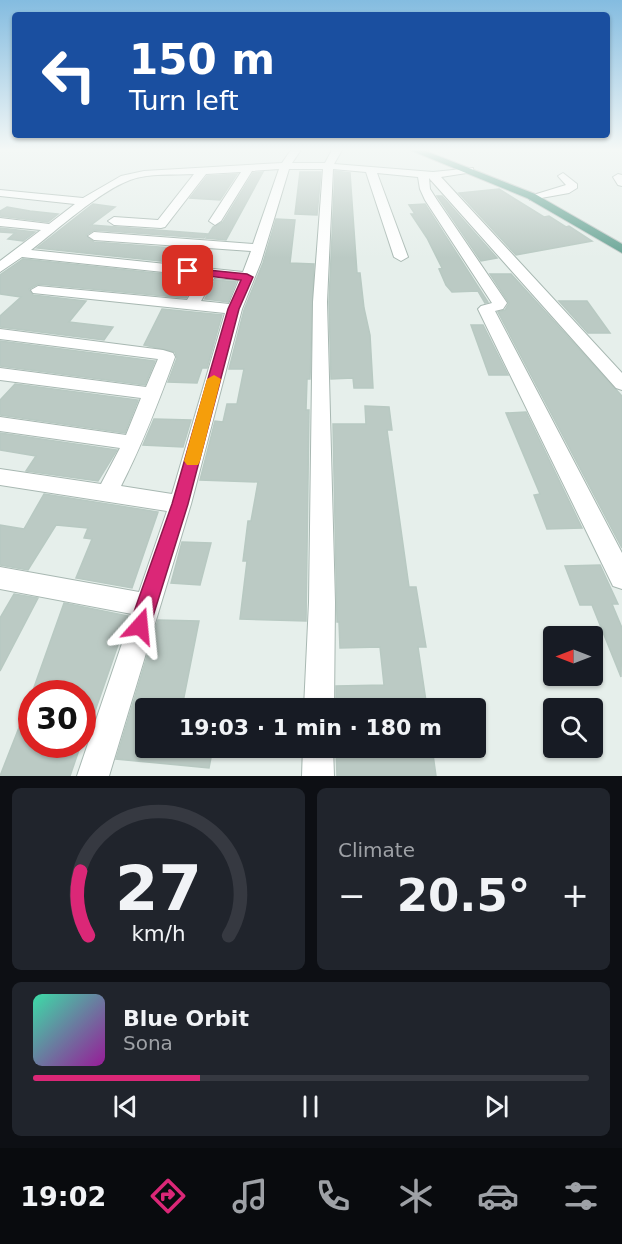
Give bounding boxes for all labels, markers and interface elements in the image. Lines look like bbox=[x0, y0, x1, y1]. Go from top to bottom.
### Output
text: 150 m bbox=[129, 35, 275, 84]
icon: left bbox=[30, 36, 108, 114]
text: Turn left bbox=[129, 85, 239, 116]
pin bbox=[162, 245, 213, 296]
icon: arrive bbox=[171, 254, 204, 287]
position arrow bbox=[108, 594, 172, 658]
north arrow bbox=[543, 626, 603, 686]
map controls bbox=[543, 626, 603, 758]
speed limit sign: 30 bbox=[18, 680, 96, 758]
button: search bbox=[543, 698, 603, 758]
text: 19:03 · 1 min · 180 m bbox=[179, 715, 442, 740]
text: Climate bbox=[338, 838, 415, 862]
text: 27 bbox=[115, 852, 202, 925]
text: 20.5° bbox=[397, 869, 530, 922]
text: − bbox=[338, 876, 366, 915]
text: + bbox=[561, 876, 589, 915]
text: km/h bbox=[131, 921, 186, 946]
text: Blue Orbit bbox=[123, 1006, 249, 1031]
text: Sona bbox=[123, 1031, 173, 1055]
icon: previous bbox=[109, 1090, 142, 1123]
icon: pause bbox=[294, 1090, 327, 1123]
icon: next bbox=[480, 1090, 513, 1123]
icon: directions bbox=[147, 1175, 189, 1217]
icon: music bbox=[229, 1175, 271, 1217]
icon: phone bbox=[312, 1175, 354, 1217]
icon: climate bbox=[395, 1175, 437, 1217]
icon: car bbox=[477, 1175, 519, 1217]
icon: filters bbox=[560, 1175, 602, 1217]
text: 19:02 bbox=[20, 1181, 106, 1212]

